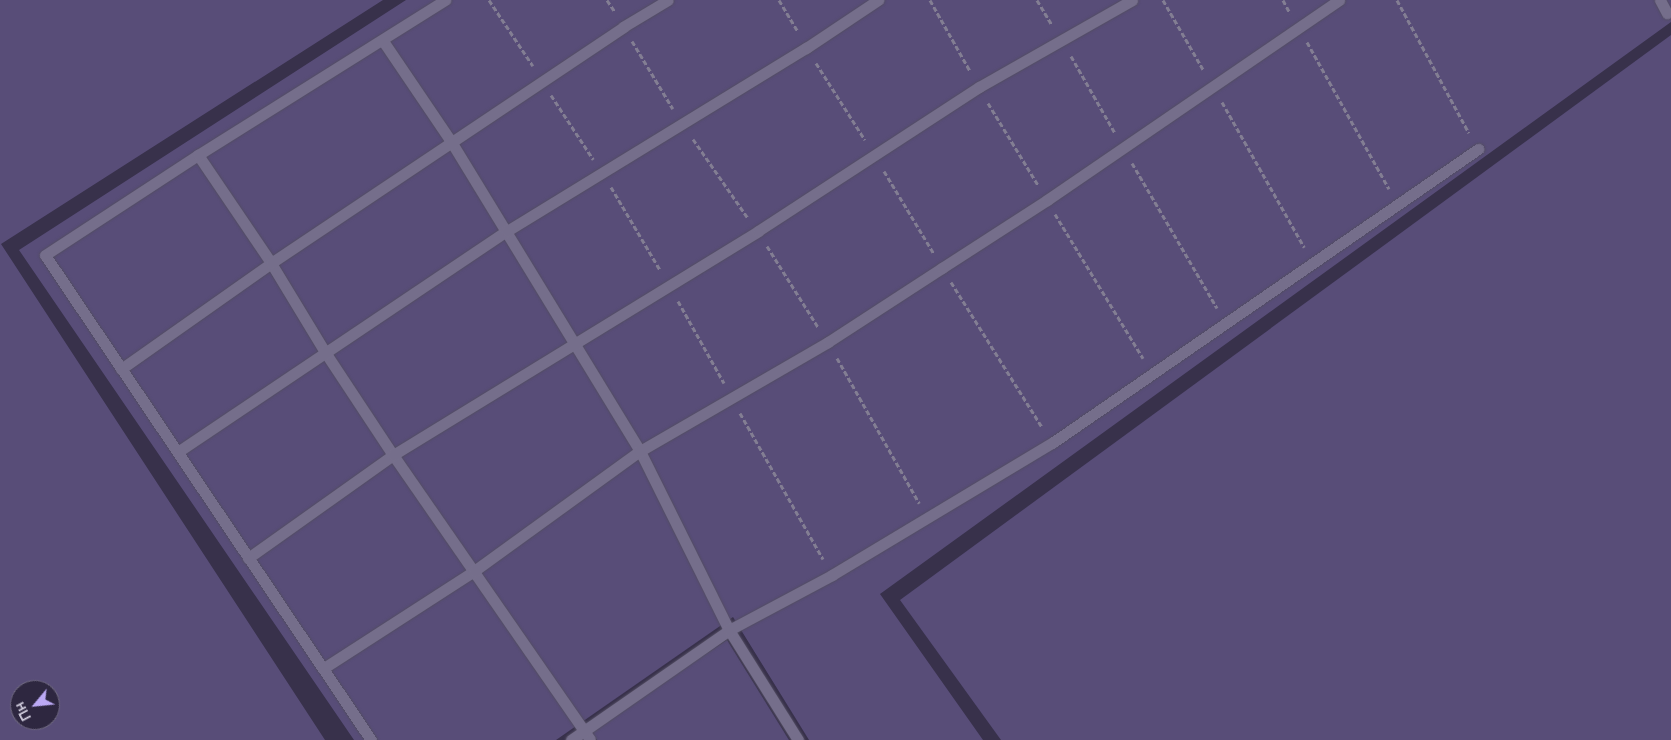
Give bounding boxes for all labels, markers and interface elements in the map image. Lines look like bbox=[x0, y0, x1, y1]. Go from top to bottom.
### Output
north arrow bbox=[10, 680, 60, 730]
text: Пн bbox=[9, 699, 35, 725]

